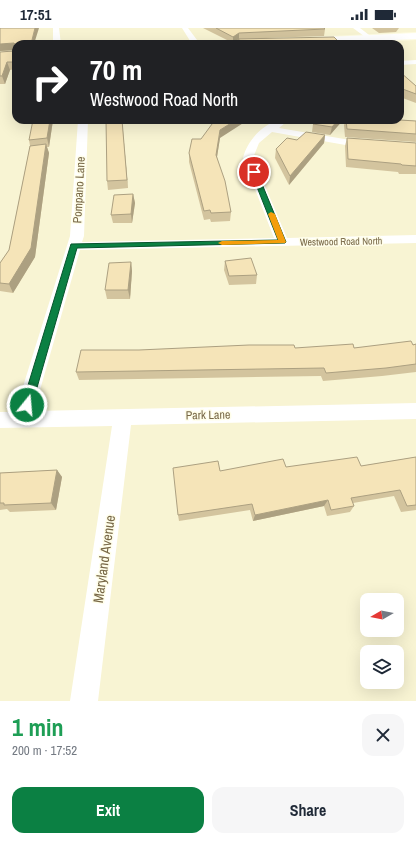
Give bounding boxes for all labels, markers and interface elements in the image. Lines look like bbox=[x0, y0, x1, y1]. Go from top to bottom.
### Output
text: 17:51 bbox=[20, 4, 51, 25]
text: 70 m bbox=[90, 51, 142, 89]
icon: right bbox=[24, 56, 76, 108]
text: Westwood Road North bbox=[90, 87, 238, 112]
pin bbox=[237, 155, 271, 189]
street label: Pompano Lane bbox=[69, 156, 89, 224]
icon: arrive bbox=[243, 161, 265, 183]
street label: Westwood Road North bbox=[300, 234, 382, 249]
position arrow bbox=[6.0, 384, 48.0, 426]
street label: Park Lane bbox=[185, 407, 231, 423]
street label: Maryland Avenue bbox=[89, 514, 119, 604]
north arrow bbox=[360, 593, 404, 637]
map controls bbox=[360, 593, 404, 689]
button: layers bbox=[360, 645, 404, 689]
text: 1 min bbox=[12, 711, 63, 743]
button: close bbox=[362, 714, 404, 756]
text: 200 m · 17:52 bbox=[12, 742, 77, 759]
button: Exit bbox=[12, 787, 204, 833]
button: Share bbox=[212, 787, 404, 833]

